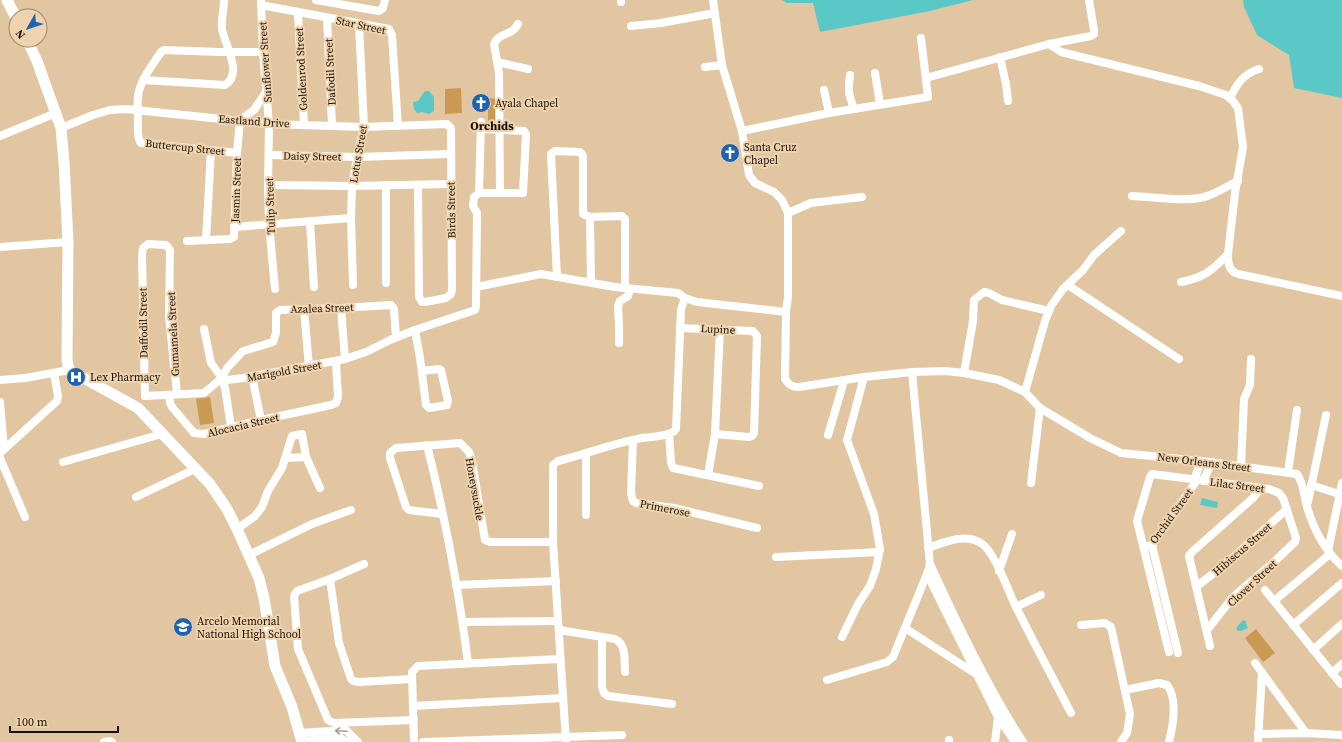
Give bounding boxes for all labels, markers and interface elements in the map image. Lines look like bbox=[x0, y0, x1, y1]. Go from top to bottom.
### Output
north arrow bbox=[8, 8, 48, 48]
street label: Star Street bbox=[335, 13, 387, 38]
street label: Sunflower Street bbox=[255, 21, 276, 103]
text: N bbox=[12, 26, 29, 42]
street label: Goldenrod Street bbox=[292, 27, 311, 111]
street label: Dafodil Street bbox=[321, 38, 340, 106]
church icon: Ayala Chapel bbox=[470, 92, 492, 114]
place label: Ayala Chapel bbox=[495, 96, 558, 111]
street label: Eastland Drive bbox=[218, 112, 290, 131]
district label: Orchids bbox=[470, 118, 514, 134]
street label: Lotus Street bbox=[346, 124, 371, 184]
street label: Buttercup Street bbox=[145, 136, 226, 159]
place label: Santa Cruz Chapel bbox=[744, 140, 797, 168]
church icon: Santa Cruz Chapel bbox=[719, 142, 741, 164]
street label: Daisy Street bbox=[283, 148, 342, 165]
street label: Jasmin Street bbox=[228, 157, 245, 224]
street label: Tulip Street bbox=[262, 177, 279, 235]
street label: Birds Street bbox=[443, 181, 459, 238]
street label: Daffodil Street bbox=[135, 287, 152, 358]
street label: Gumamela Street bbox=[164, 291, 183, 377]
street label: Azalea Street bbox=[290, 300, 354, 317]
street label: Lupine bbox=[700, 321, 736, 338]
street label: Marigold Street bbox=[246, 358, 323, 385]
hospital icon: Lex Pharmacy bbox=[65, 366, 87, 388]
place label: Lex Pharmacy bbox=[90, 370, 161, 385]
street label: Alocacia Street bbox=[206, 410, 281, 441]
street label: New Orleans Street bbox=[1157, 449, 1252, 476]
street label: Honeysuckle bbox=[462, 457, 487, 522]
street label: Lilac Street bbox=[1209, 475, 1266, 496]
street label: Orchid Street bbox=[1146, 485, 1197, 547]
street label: Primerose bbox=[639, 496, 692, 521]
street label: Hibiscus Street bbox=[1210, 519, 1275, 579]
street label: Clover Street bbox=[1224, 556, 1281, 610]
place label: Arcelo Memorial National High School bbox=[197, 614, 301, 642]
school or university icon: Arcelo Memorial National High School bbox=[172, 616, 194, 638]
scale bar bbox=[10, 708, 118, 734]
text: 100 m bbox=[16, 714, 48, 730]
one-way arrow bbox=[335, 727, 348, 735]

